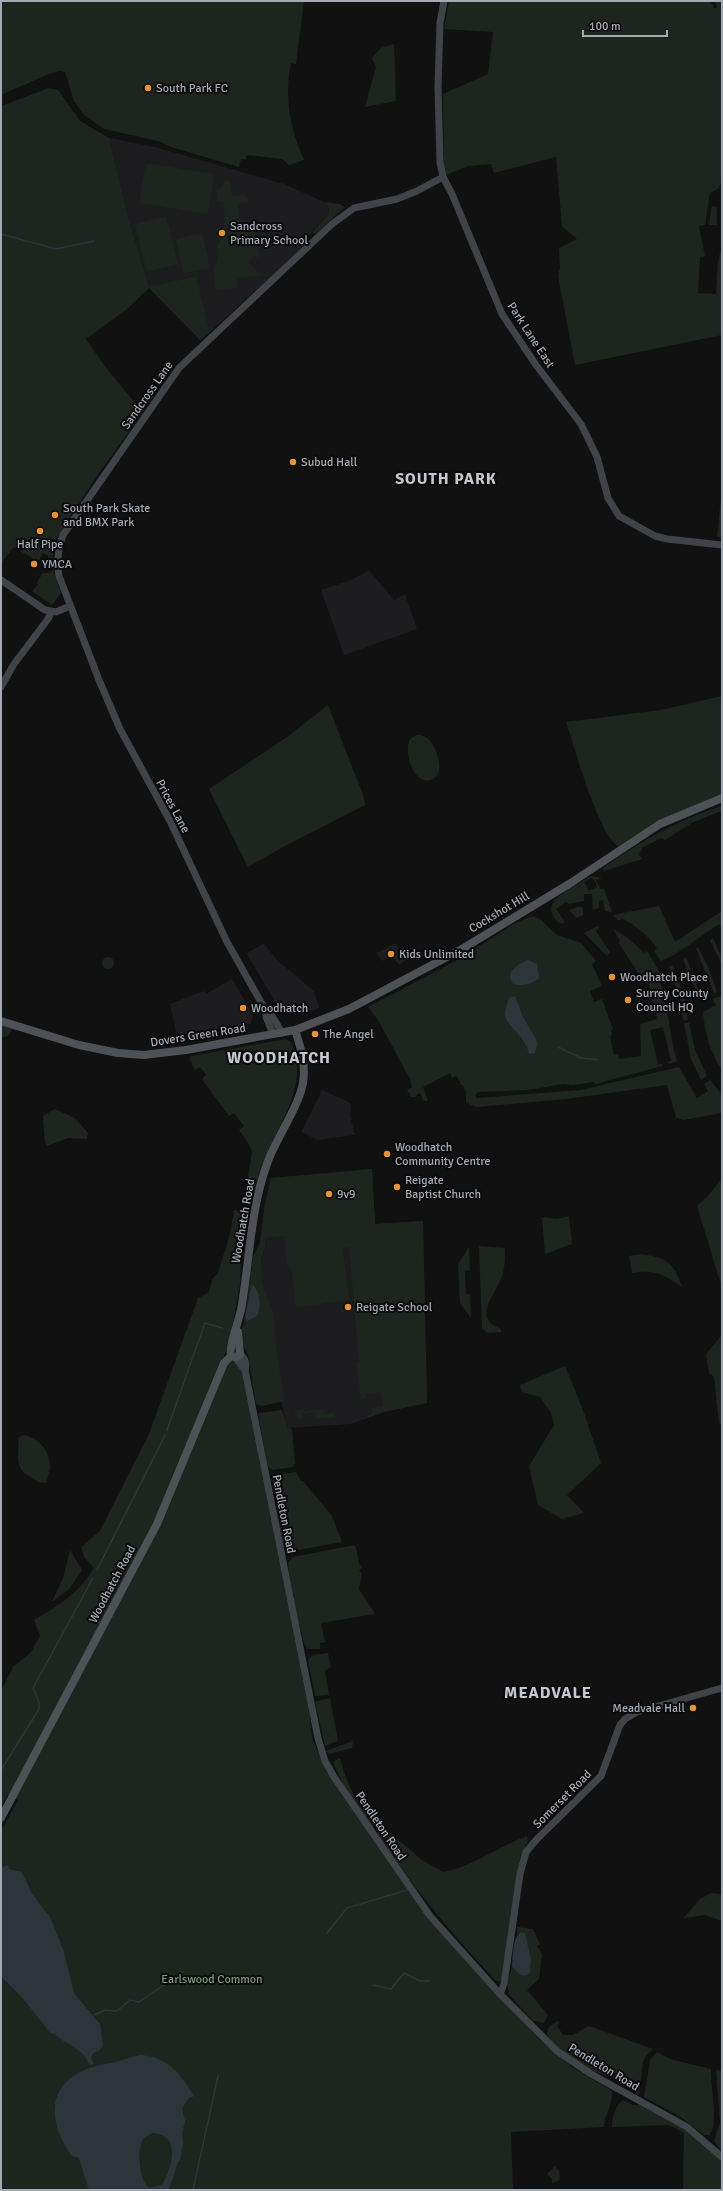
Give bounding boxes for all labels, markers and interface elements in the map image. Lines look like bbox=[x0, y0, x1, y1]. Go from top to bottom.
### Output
scale bar bbox=[583, 12, 667, 38]
text: 100 m bbox=[589, 19, 621, 34]
place label: South Park FC bbox=[156, 81, 228, 96]
marker: South Park FC bbox=[143, 83, 153, 93]
place label: Sandcross Primary School bbox=[230, 219, 308, 248]
marker: Sandcross Primary School bbox=[217, 228, 227, 238]
street label: Park Lane East bbox=[504, 300, 557, 371]
street label: Sandcross Lane bbox=[118, 358, 176, 432]
place label: Subud Hall bbox=[301, 455, 358, 470]
marker: Subud Hall bbox=[288, 457, 298, 467]
district label: SOUTH PARK bbox=[395, 469, 497, 489]
place label: South Park Skate and BMX Park bbox=[63, 501, 150, 530]
marker: South Park Skate and BMX Park bbox=[50, 510, 60, 520]
marker: Half Pipe bbox=[35, 526, 45, 536]
place label: Half Pipe bbox=[17, 537, 63, 552]
place label: YMCA bbox=[42, 557, 73, 572]
marker: YMCA bbox=[29, 559, 39, 569]
street label: Prices Lane bbox=[152, 777, 193, 836]
street label: Cockshot Hill bbox=[466, 888, 533, 936]
place label: Kids Unlimited bbox=[399, 947, 474, 962]
marker: Kids Unlimited bbox=[386, 949, 396, 959]
place label: Woodhatch Place bbox=[620, 970, 708, 985]
marker: Woodhatch Place bbox=[607, 972, 617, 982]
place label: Surrey County Council HQ bbox=[636, 986, 709, 1015]
marker: Surrey County Council HQ bbox=[623, 995, 633, 1005]
place label: Woodhatch bbox=[251, 1001, 308, 1016]
marker: Woodhatch bbox=[238, 1003, 248, 1013]
street label: Dovers Green Road bbox=[149, 1021, 247, 1050]
place label: The Angel bbox=[323, 1027, 374, 1042]
marker: The Angel bbox=[310, 1029, 320, 1039]
district label: WOODHATCH bbox=[227, 1048, 331, 1068]
place label: Woodhatch Community Centre bbox=[395, 1140, 490, 1169]
marker: Woodhatch Community Centre bbox=[382, 1149, 392, 1159]
place label: Reigate Baptist Church bbox=[405, 1173, 481, 1202]
street label: Woodhatch Road bbox=[229, 1178, 258, 1265]
marker: Reigate Baptist Church bbox=[392, 1182, 402, 1192]
place label: 9v9 bbox=[337, 1187, 355, 1202]
marker: 9v9 bbox=[324, 1189, 334, 1199]
place label: Reigate School bbox=[356, 1300, 433, 1315]
marker: Reigate School bbox=[343, 1302, 353, 1312]
street label: Pendleton Road bbox=[269, 1473, 299, 1555]
street label: Woodhatch Road bbox=[86, 1543, 139, 1626]
district label: MEADVALE bbox=[504, 1683, 592, 1703]
place label: Meadvale Hall bbox=[612, 1701, 685, 1716]
marker: Meadvale Hall bbox=[688, 1703, 698, 1713]
street label: Somerset Road bbox=[530, 1767, 595, 1832]
street label: Pendleton Road bbox=[352, 1789, 409, 1864]
park label: Earlswood Common bbox=[161, 1972, 263, 1987]
street label: Pendleton Road bbox=[566, 2040, 642, 2094]

